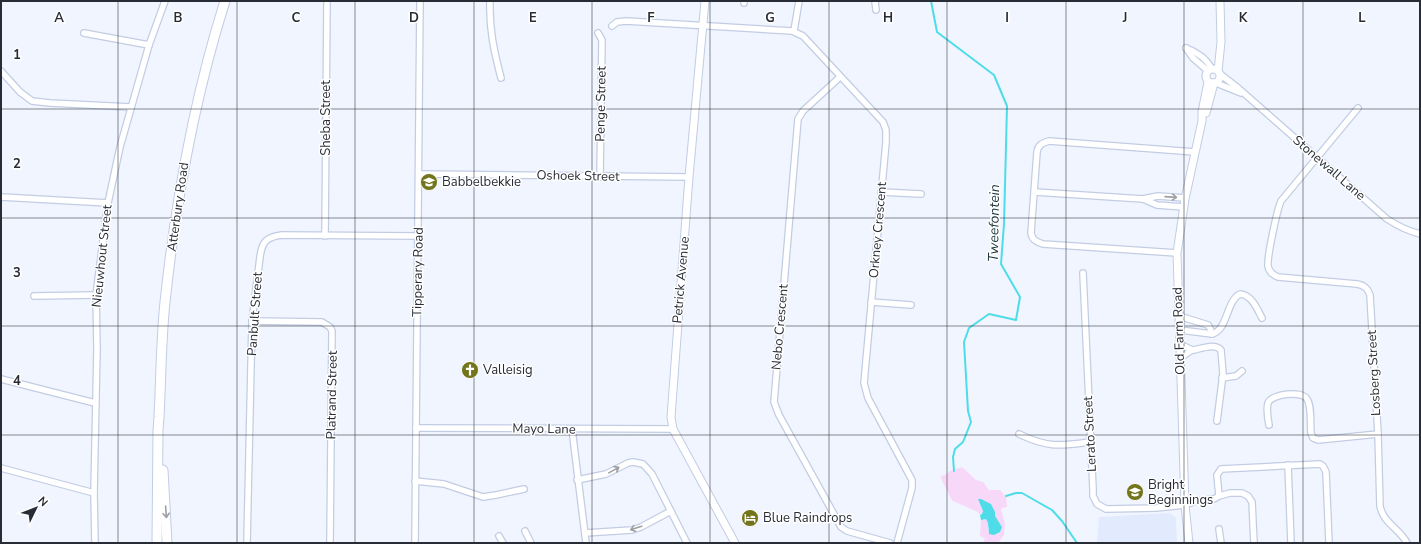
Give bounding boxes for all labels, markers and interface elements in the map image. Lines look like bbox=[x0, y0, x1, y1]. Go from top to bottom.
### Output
text: A bbox=[54, 9, 64, 27]
text: B bbox=[174, 9, 183, 27]
text: C bbox=[292, 9, 301, 27]
text: D bbox=[409, 9, 419, 27]
text: E bbox=[529, 9, 537, 27]
text: F bbox=[647, 9, 655, 27]
text: G bbox=[765, 9, 775, 27]
text: H bbox=[883, 9, 893, 27]
text: I bbox=[1005, 9, 1009, 27]
text: J bbox=[1122, 9, 1127, 27]
text: K bbox=[1239, 9, 1248, 27]
text: L bbox=[1358, 9, 1366, 27]
text: 1 bbox=[13, 46, 21, 64]
street label: Penge Street bbox=[591, 66, 611, 142]
street label: Sheba Street bbox=[317, 80, 335, 156]
street label: Stonewall Lane bbox=[1289, 131, 1369, 205]
text: 2 bbox=[13, 155, 21, 173]
street label: Atterbury Road bbox=[163, 161, 193, 253]
street label: Oshoek Street bbox=[536, 166, 620, 186]
school or university icon: Babbelbekkie bbox=[419, 172, 439, 192]
place label: Babbelbekkie bbox=[442, 173, 521, 191]
street label: Orkney Crescent bbox=[865, 181, 891, 279]
water label: Tweefontein bbox=[984, 184, 1004, 262]
one-way arrow bbox=[1164, 193, 1177, 200]
street label: Nieuwhout Street bbox=[88, 203, 116, 308]
street label: Tipperary Road bbox=[408, 227, 428, 317]
street label: Petrick Avenue bbox=[668, 236, 694, 324]
text: 3 bbox=[13, 264, 21, 282]
street label: Panbult Street bbox=[243, 271, 267, 357]
street label: Nebo Crescent bbox=[767, 283, 793, 371]
street label: Old Farm Road bbox=[1168, 287, 1190, 375]
street label: Losberg Street bbox=[1363, 329, 1385, 416]
street label: Platrand Street bbox=[322, 350, 342, 440]
church icon: Valleisig bbox=[460, 360, 480, 380]
place label: Valleisig bbox=[482, 361, 533, 379]
text: 4 bbox=[13, 372, 21, 390]
street label: Lerato Street bbox=[1079, 395, 1101, 472]
street label: Mayo Lane bbox=[512, 419, 576, 439]
one-way arrow bbox=[608, 465, 620, 473]
place label: Bright Beginnings bbox=[1148, 476, 1213, 509]
school or university icon: Bright Beginnings bbox=[1125, 482, 1145, 502]
north arrow bbox=[16, 488, 56, 528]
text: N bbox=[35, 493, 51, 510]
one-way arrow bbox=[162, 505, 169, 518]
hotel icon: Blue Raindrops bbox=[740, 508, 760, 528]
place label: Blue Raindrops bbox=[763, 509, 852, 527]
one-way arrow bbox=[630, 525, 643, 532]

